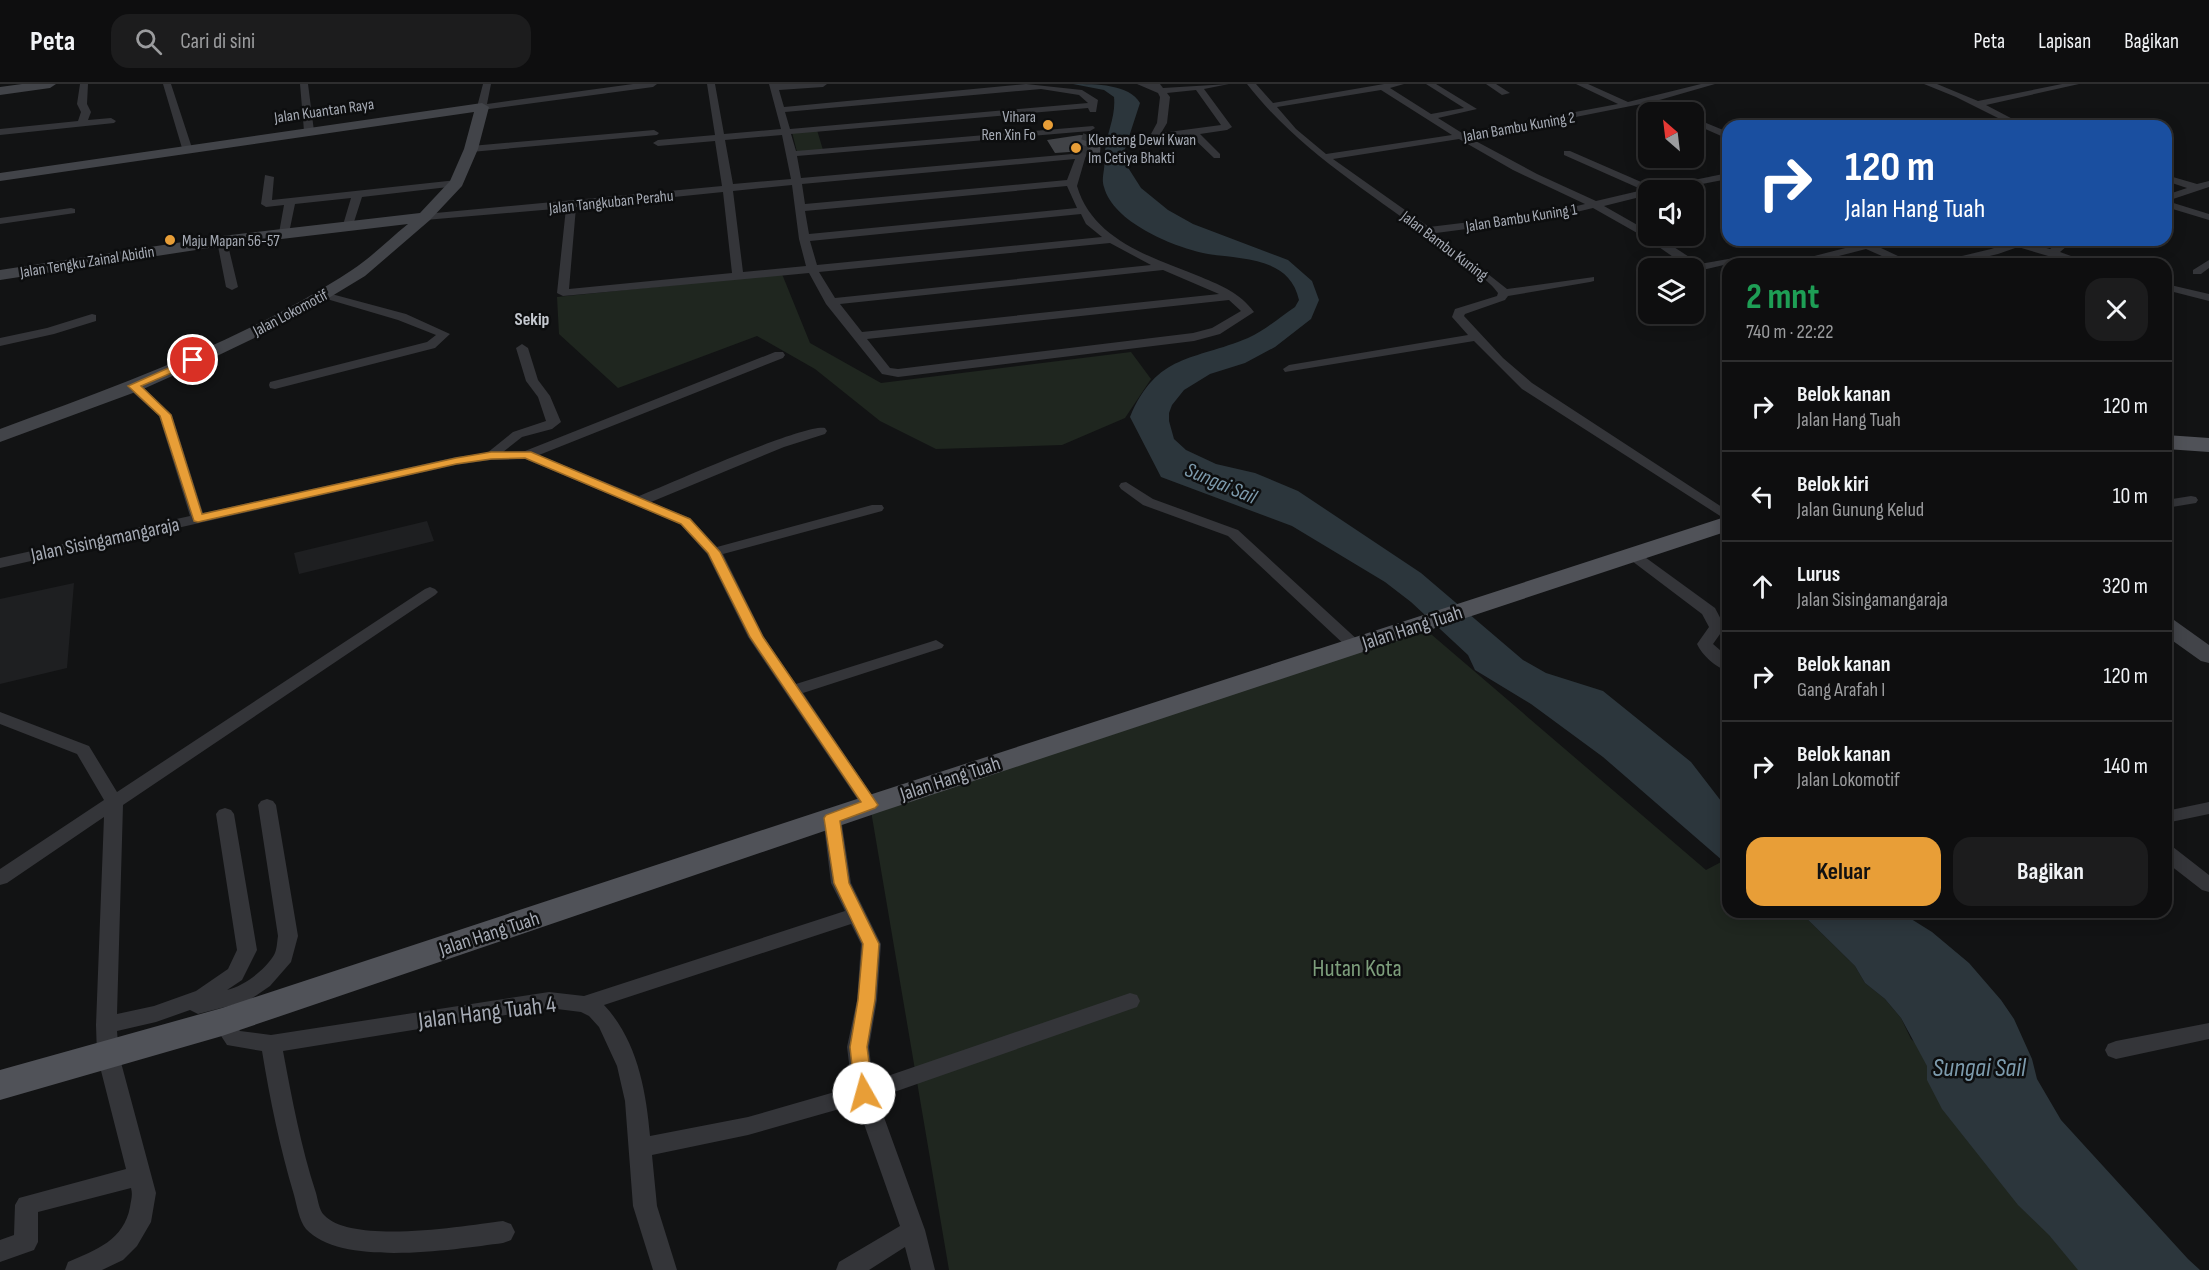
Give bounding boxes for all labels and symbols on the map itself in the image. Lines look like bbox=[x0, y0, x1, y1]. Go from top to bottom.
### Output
street label: Jalan Kuantan Raya bbox=[272, 95, 375, 128]
north arrow bbox=[1638, 102, 1704, 168]
place label: Vihara Ren Xin Fo bbox=[981, 108, 1036, 145]
street label: Jalan Bambu Kuning 2 bbox=[1461, 108, 1577, 147]
marker: Vihara Ren Xin Fo bbox=[1041, 118, 1055, 132]
place label: Klenteng Dewi Kwan Im Cetiya Bhakti bbox=[1088, 131, 1196, 168]
marker: Klenteng Dewi Kwan Im Cetiya Bhakti bbox=[1069, 141, 1083, 155]
street label: Jalan Tangkuban Perahu bbox=[547, 187, 674, 219]
street label: Jalan Bambu Kuning 1 bbox=[1463, 200, 1579, 237]
street label: Jalan Bambu Kuning bbox=[1396, 207, 1491, 285]
place label: Maju Mapan 56-57 bbox=[182, 232, 280, 251]
marker: Maju Mapan 56-57 bbox=[163, 233, 177, 247]
street label: Jalan Tengku Zainal Abidin bbox=[18, 242, 156, 283]
street label: Jalan Lokomotif bbox=[249, 285, 332, 341]
district label: Sekip bbox=[515, 309, 550, 330]
pin bbox=[167, 334, 218, 385]
water label: Sungai Sail bbox=[1181, 457, 1261, 510]
street label: Jalan Sisingamangaraja bbox=[28, 513, 182, 568]
street label: Jalan Hang Tuah bbox=[1358, 600, 1465, 656]
street label: Jalan Hang Tuah bbox=[896, 751, 1003, 807]
street label: Jalan Hang Tuah bbox=[435, 906, 542, 962]
park label: Hutan Kota bbox=[1312, 954, 1402, 983]
street label: Jalan Hang Tuah 4 bbox=[416, 990, 558, 1035]
water label: Sungai Sail bbox=[1932, 1053, 2027, 1084]
position arrow bbox=[832, 1061, 896, 1125]

